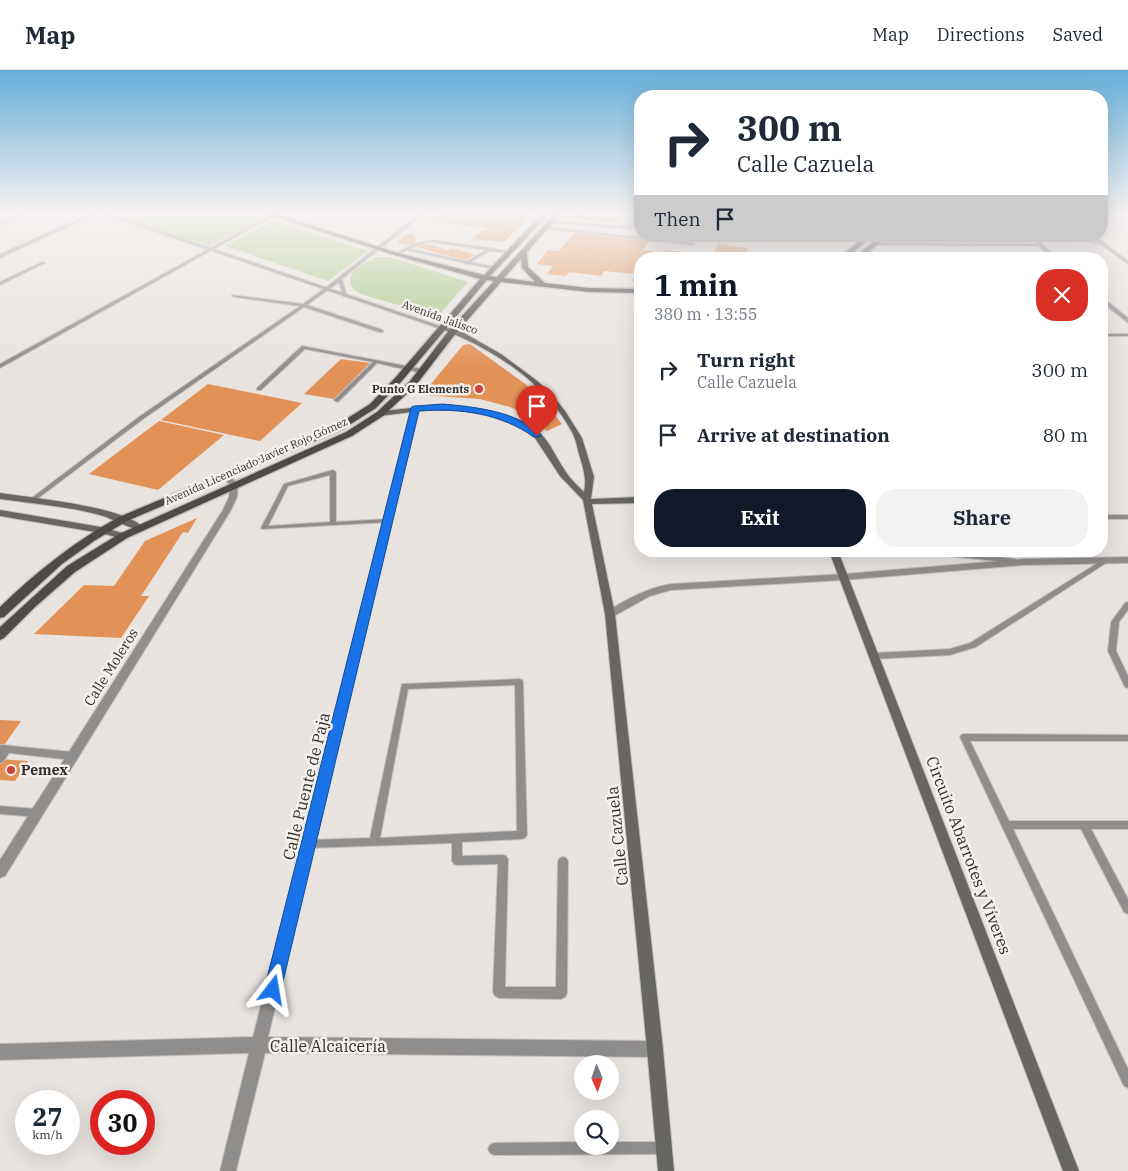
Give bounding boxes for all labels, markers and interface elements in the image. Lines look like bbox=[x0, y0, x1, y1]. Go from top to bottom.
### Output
text: Map bbox=[25, 19, 75, 51]
text: Map bbox=[872, 23, 909, 46]
text: Directions bbox=[937, 23, 1025, 46]
text: Saved bbox=[1053, 23, 1103, 46]
text: 300 m bbox=[737, 105, 842, 151]
icon: right bbox=[654, 110, 719, 175]
text: Calle Cazuela bbox=[737, 149, 874, 178]
icon: arrive bbox=[711, 205, 739, 233]
text: Then bbox=[654, 207, 701, 231]
text: 1 min bbox=[654, 265, 738, 304]
button: close bbox=[1036, 269, 1088, 321]
street label: Avenida Jalisco bbox=[400, 297, 480, 337]
text: 380 m · 13:55 bbox=[654, 304, 757, 324]
text: Turn right bbox=[697, 348, 795, 372]
icon: right bbox=[654, 356, 682, 384]
text: 300 m bbox=[1031, 358, 1088, 382]
text: Calle Cazuela bbox=[697, 372, 797, 392]
place label: Punto G Elements bbox=[372, 382, 469, 396]
marker: Punto G Elements bbox=[473, 383, 485, 395]
pin bbox=[516, 385, 558, 436]
icon: arrive bbox=[523, 392, 551, 420]
street label: Avenida Licenciado Javier Rojo Gómez bbox=[162, 414, 350, 508]
icon: arrive bbox=[654, 421, 682, 449]
text: Arrive at destination bbox=[697, 423, 890, 447]
text: 80 m bbox=[1043, 423, 1088, 447]
button: Exit bbox=[654, 489, 866, 547]
button: Share bbox=[876, 489, 1088, 547]
street label: Calle Moleros bbox=[80, 625, 142, 709]
street label: Calle Puente de Paja bbox=[278, 710, 334, 862]
street label: Circuito Abarrotes y Víveres bbox=[922, 753, 1016, 957]
place label: Pemex bbox=[21, 761, 68, 779]
marker: Pemex bbox=[5, 764, 17, 776]
street label: Calle Cazuela bbox=[602, 785, 632, 887]
position arrow bbox=[246, 963, 298, 1015]
street label: Calle Alcaicería bbox=[270, 1036, 386, 1056]
north arrow bbox=[574, 1055, 619, 1100]
map controls bbox=[574, 1055, 619, 1155]
speed limit sign: 30 bbox=[90, 1090, 155, 1155]
text: 27 bbox=[32, 1100, 63, 1133]
button: search bbox=[574, 1110, 619, 1155]
text: km/h bbox=[32, 1127, 63, 1142]

